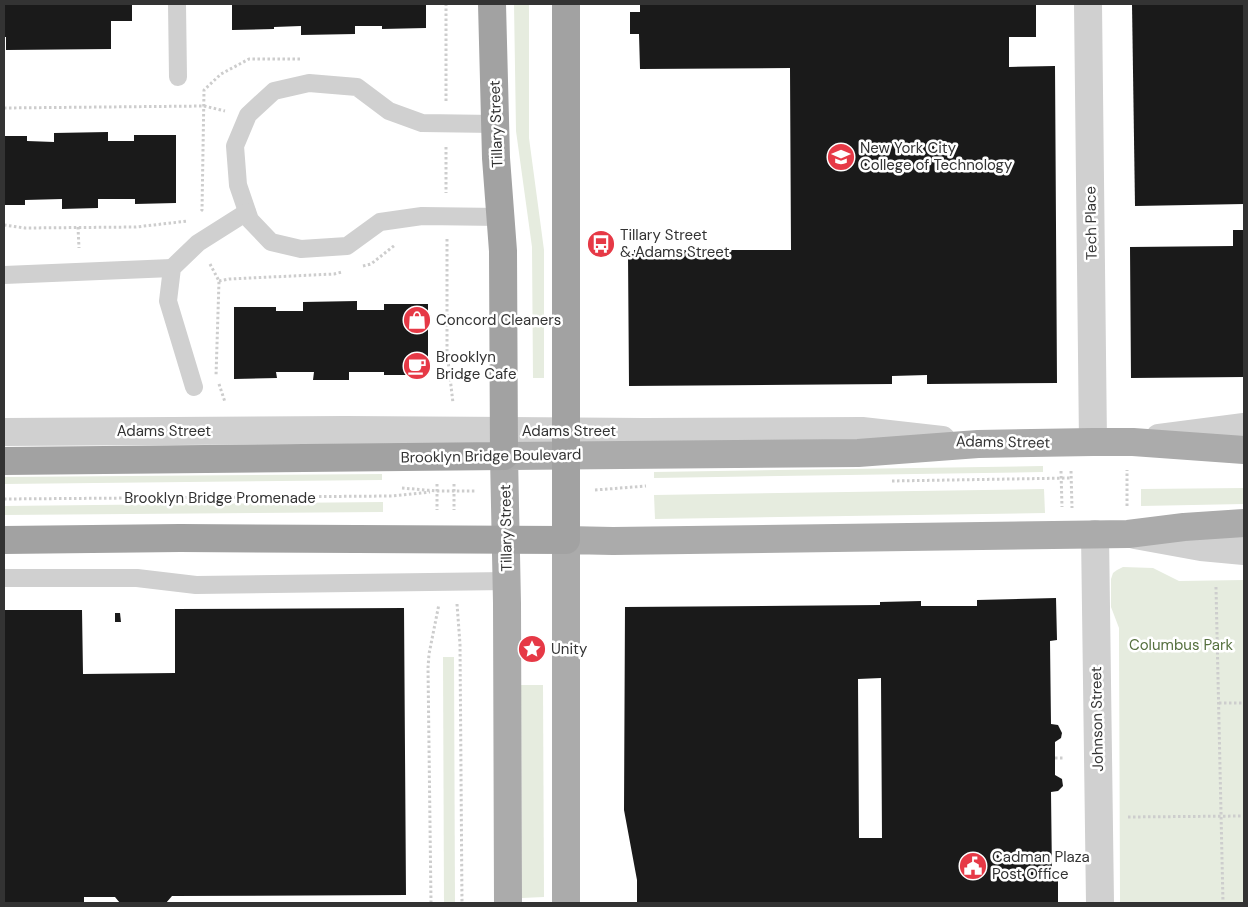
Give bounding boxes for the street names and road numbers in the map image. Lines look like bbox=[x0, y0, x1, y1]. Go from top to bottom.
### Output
street label: Tillary Street bbox=[484, 80, 508, 168]
street label: Tech Place bbox=[1080, 186, 1102, 260]
street label: Adams Street bbox=[117, 421, 211, 441]
street label: Adams Street bbox=[522, 421, 616, 441]
street label: Adams Street bbox=[956, 431, 1051, 453]
street label: Brooklyn Bridge Boulevard bbox=[401, 444, 581, 468]
street label: Tillary Street bbox=[495, 484, 517, 572]
street label: Brooklyn Bridge Promenade bbox=[124, 488, 316, 508]
street label: Johnson Street bbox=[1086, 666, 1108, 772]

